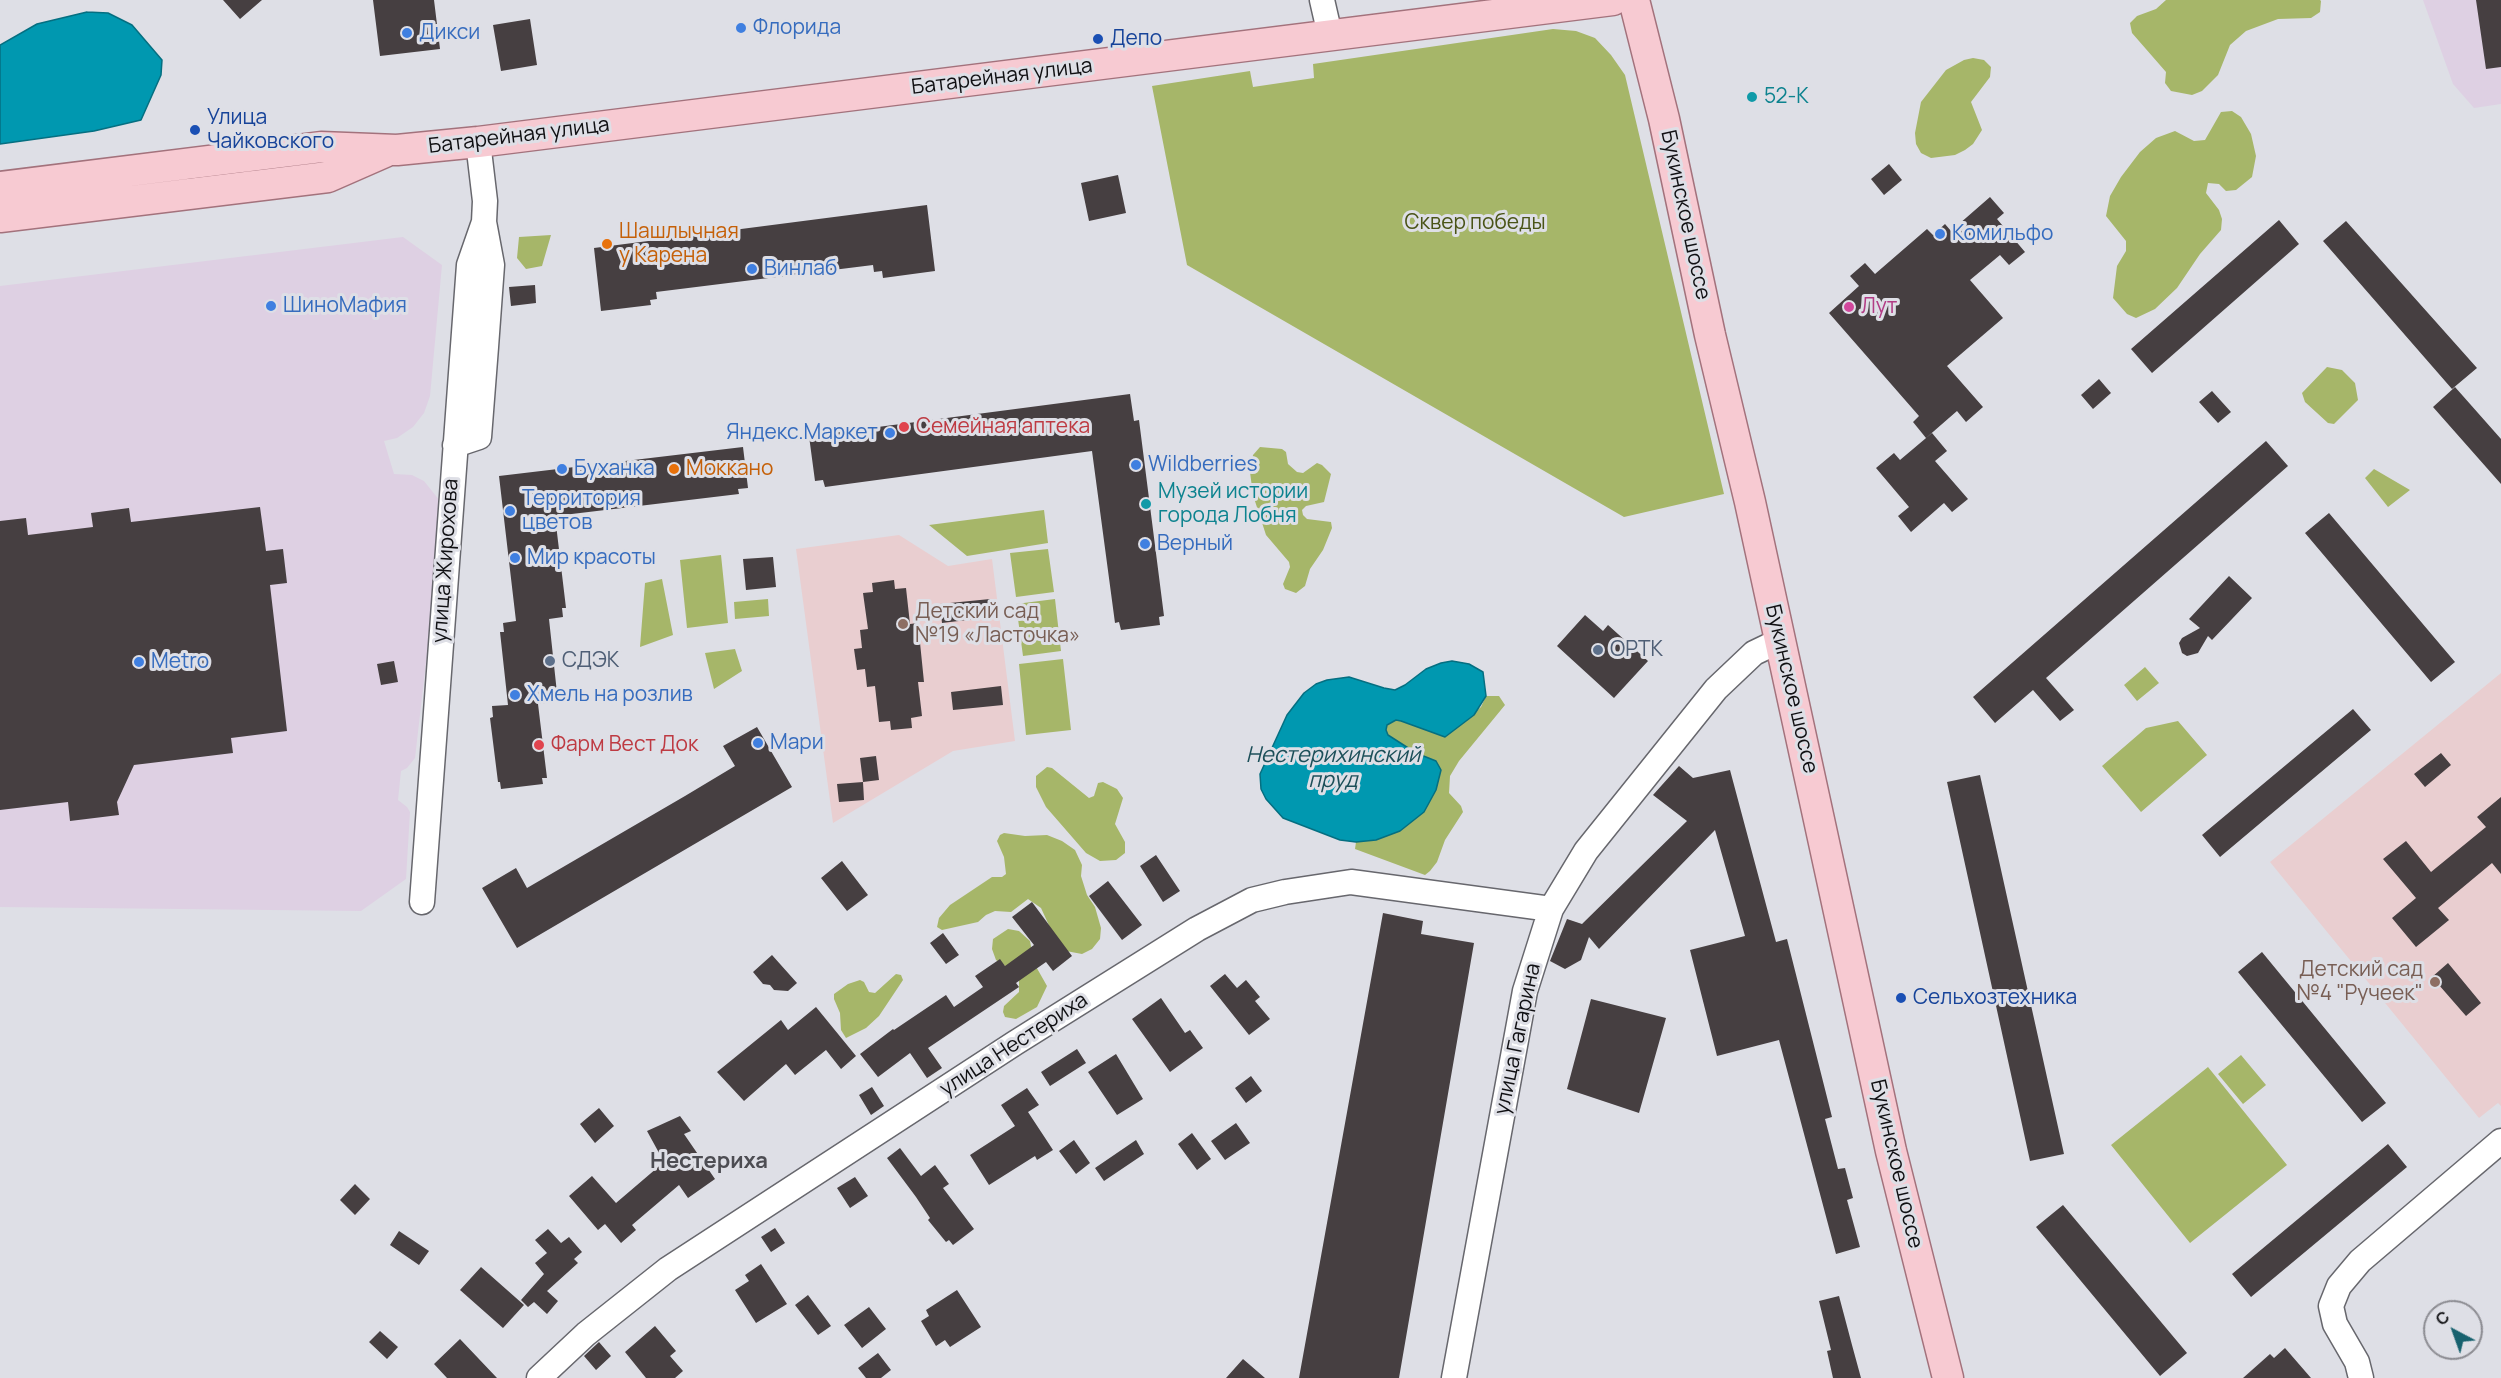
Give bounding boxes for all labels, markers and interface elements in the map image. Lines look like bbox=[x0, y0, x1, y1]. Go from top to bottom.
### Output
place label: Флорида bbox=[753, 15, 841, 41]
place label: Дикси bbox=[419, 20, 480, 46]
marker: Флорида bbox=[734, 21, 748, 35]
marker: Дикси bbox=[400, 26, 414, 40]
place label: Депо bbox=[1110, 26, 1162, 52]
marker: Депо bbox=[1091, 32, 1105, 46]
street label: Батарейная улица bbox=[910, 53, 1094, 101]
place label: 52-К bbox=[1764, 84, 1809, 110]
marker: 52-К bbox=[1745, 90, 1759, 104]
place label: Улица Чайковского bbox=[207, 105, 334, 155]
street label: Батарейная улица bbox=[427, 112, 611, 160]
marker: Улица Чайковского bbox=[188, 123, 202, 137]
street label: Букинское шоссе bbox=[1655, 128, 1715, 302]
park label: Сквер победы bbox=[1404, 210, 1546, 236]
place label: Шашлычная у Карена bbox=[619, 219, 739, 269]
place label: Комильфо bbox=[1952, 221, 2053, 247]
marker: Комильфо bbox=[1933, 227, 1947, 241]
marker: Шашлычная у Карена bbox=[600, 237, 614, 251]
place label: Винлаб bbox=[764, 256, 837, 282]
marker: Винлаб bbox=[745, 262, 759, 276]
place label: ШиноМафия bbox=[283, 293, 407, 319]
place label: Лут bbox=[1861, 294, 1897, 320]
marker: ШиноМафия bbox=[264, 299, 278, 313]
marker: Лут bbox=[1842, 300, 1856, 314]
place label: Семейная аптека bbox=[916, 414, 1090, 440]
place label: Яндекс.Маркет bbox=[726, 420, 878, 446]
marker: Семейная аптека bbox=[897, 420, 911, 434]
marker: Яндекс.Маркет bbox=[883, 426, 897, 440]
place label: Wildberries bbox=[1148, 452, 1258, 478]
place label: Буханка bbox=[574, 456, 655, 482]
place label: Моккано bbox=[686, 456, 773, 482]
marker: Wildberries bbox=[1129, 458, 1143, 472]
marker: Буханка bbox=[555, 462, 569, 476]
marker: Моккано bbox=[667, 462, 681, 476]
street label: улица Жирохова bbox=[428, 478, 464, 644]
place label: Музей истории города Лобня bbox=[1158, 479, 1308, 529]
place label: Территория цветов bbox=[522, 486, 641, 536]
marker: Музей истории города Лобня bbox=[1139, 497, 1153, 511]
marker: Территория цветов bbox=[503, 504, 517, 518]
place label: Верный bbox=[1157, 531, 1233, 557]
marker: Верный bbox=[1138, 537, 1152, 551]
place label: Мир красоты bbox=[527, 545, 656, 571]
marker: Мир красоты bbox=[508, 551, 522, 565]
place label: Детский сад №19 «Ласточка» bbox=[915, 599, 1080, 649]
street label: Букинское шоссе bbox=[1759, 602, 1823, 776]
marker: Детский сад №19 «Ласточка» bbox=[896, 617, 910, 631]
place label: ОРТК bbox=[1610, 637, 1663, 663]
marker: ОРТК bbox=[1591, 643, 1605, 657]
place label: СДЭК bbox=[562, 648, 619, 674]
place label: Metro bbox=[151, 649, 209, 675]
marker: СДЭК bbox=[543, 654, 557, 668]
marker: Metro bbox=[132, 655, 146, 669]
place label: Хмель на розлив bbox=[527, 682, 693, 708]
marker: Хмель на розлив bbox=[508, 688, 522, 702]
place label: Мари bbox=[770, 730, 824, 756]
place label: Фарм Вест Док bbox=[551, 732, 698, 758]
marker: Мари bbox=[751, 736, 765, 750]
marker: Фарм Вест Док bbox=[532, 738, 546, 752]
water label: Нестерихинский пруд bbox=[1246, 743, 1420, 794]
place label: Детский сад №4 "Ручеек" bbox=[2297, 957, 2423, 1007]
street label: улица Гагарина bbox=[1490, 961, 1546, 1117]
marker: Детский сад №4 "Ручеек" bbox=[2428, 975, 2442, 989]
place label: Сельхозтехника bbox=[1913, 985, 2077, 1011]
street label: улица Нестериха bbox=[935, 988, 1093, 1102]
marker: Сельхозтехника bbox=[1894, 991, 1908, 1005]
street label: Букинское шоссе bbox=[1864, 1077, 1928, 1251]
district label: Нестериха bbox=[650, 1149, 768, 1175]
north arrow bbox=[2423, 1300, 2483, 1360]
text: С bbox=[2431, 1306, 2454, 1330]

